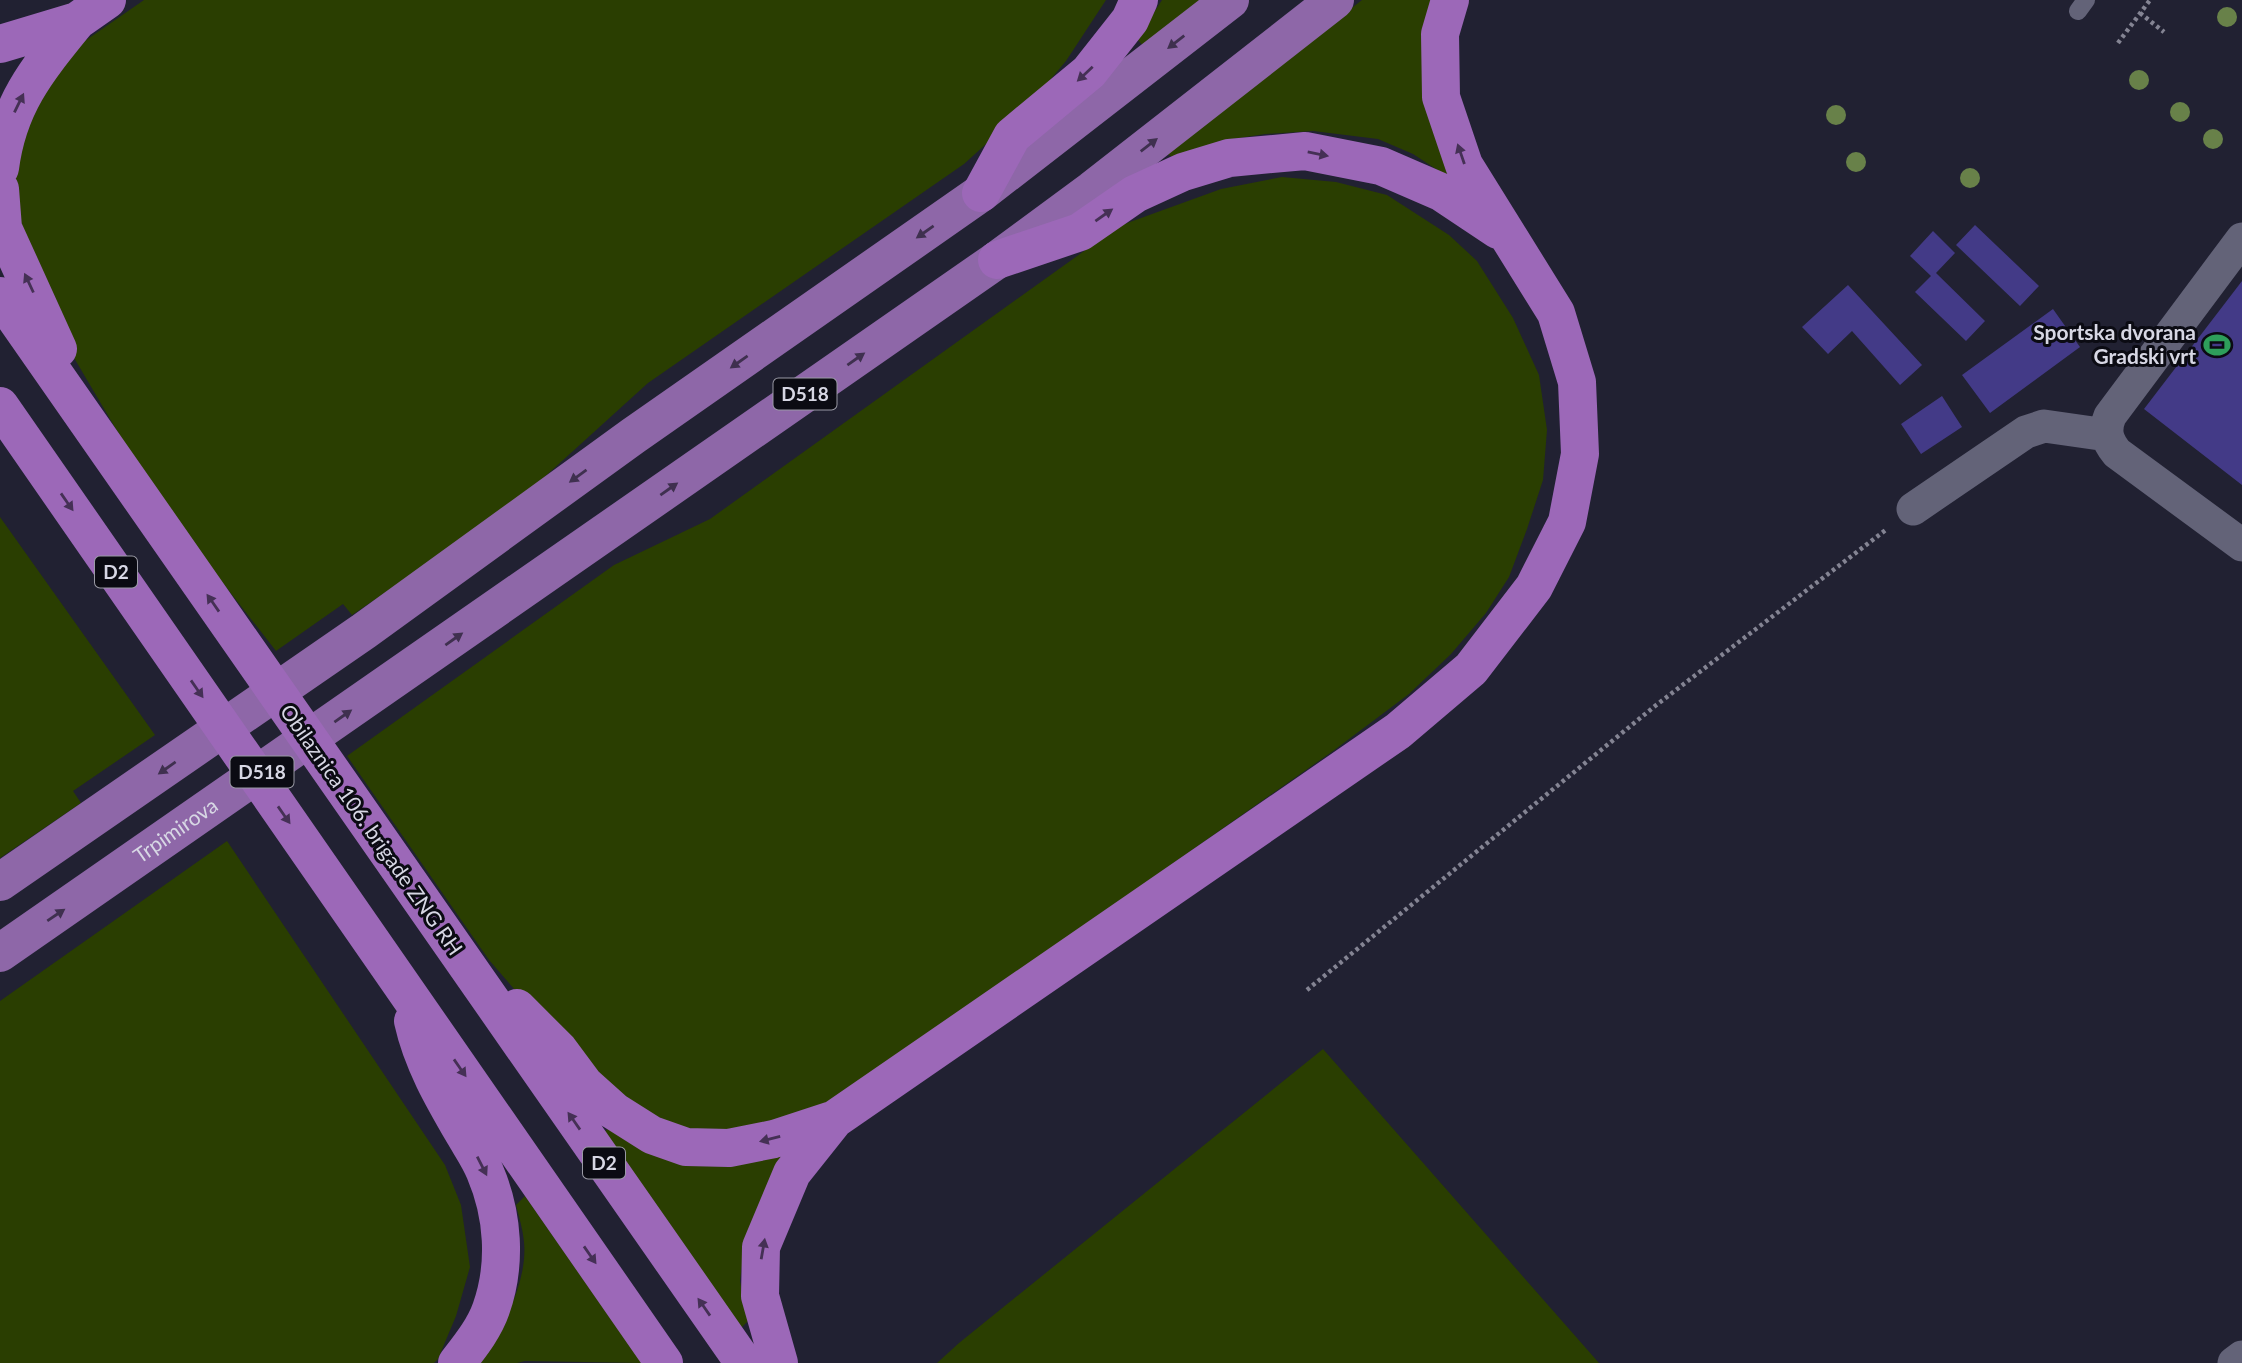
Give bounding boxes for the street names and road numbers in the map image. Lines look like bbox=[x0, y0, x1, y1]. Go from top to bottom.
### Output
road number: D518 bbox=[774, 378, 836, 410]
road number: D2 bbox=[95, 556, 137, 587]
street label: Obilaznica 106. brigade ZNG RH bbox=[276, 699, 469, 959]
road number: D518 bbox=[230, 757, 294, 788]
street label: Trpimirova bbox=[128, 792, 222, 868]
road number: D2 bbox=[583, 1148, 625, 1178]

